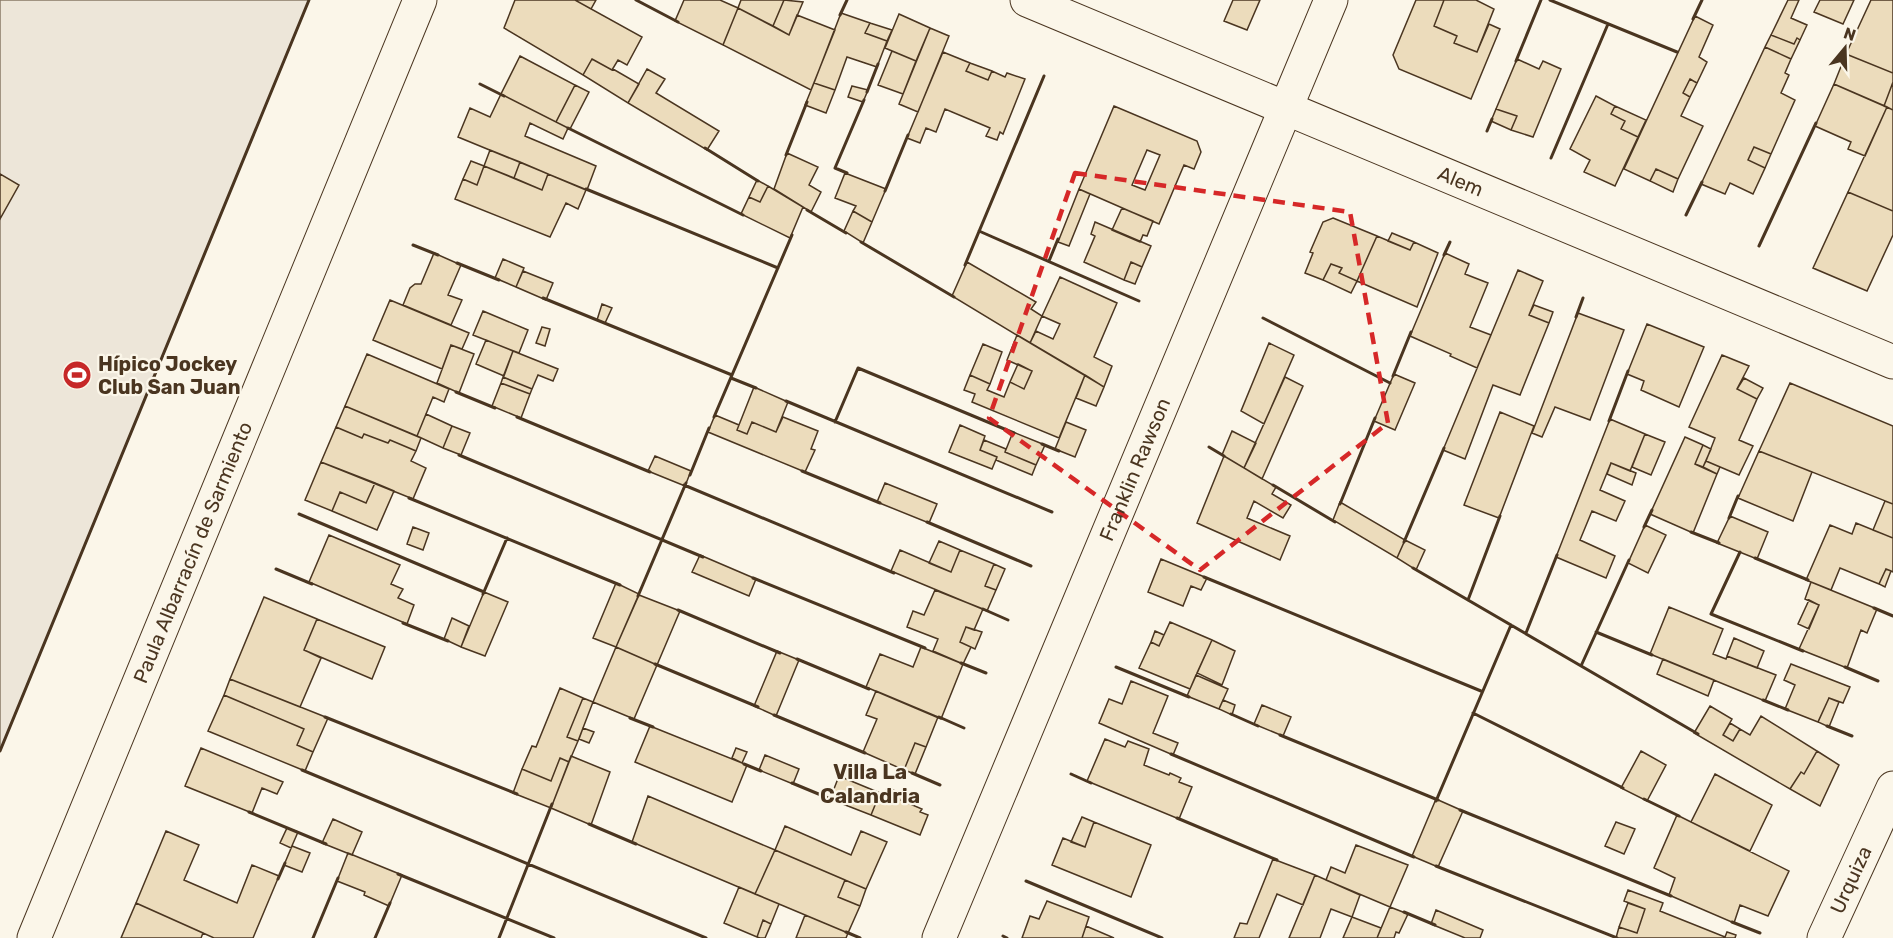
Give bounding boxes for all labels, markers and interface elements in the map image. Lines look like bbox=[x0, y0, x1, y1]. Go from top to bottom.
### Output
north arrow bbox=[1815, 18, 1875, 78]
text: N bbox=[1841, 23, 1858, 45]
street label: Alem bbox=[1434, 161, 1487, 201]
place label: Hípico Jockey Club San Juan bbox=[98, 352, 241, 399]
sports icon: Hípico Jockey Club San Juan bbox=[61, 359, 93, 391]
street label: Franklin Rawson bbox=[1094, 394, 1175, 544]
street label: Paula Albarracín de Sarmiento bbox=[128, 418, 257, 687]
district label: Villa La Calandria bbox=[820, 759, 920, 808]
street label: Urquiza bbox=[1825, 842, 1877, 917]

